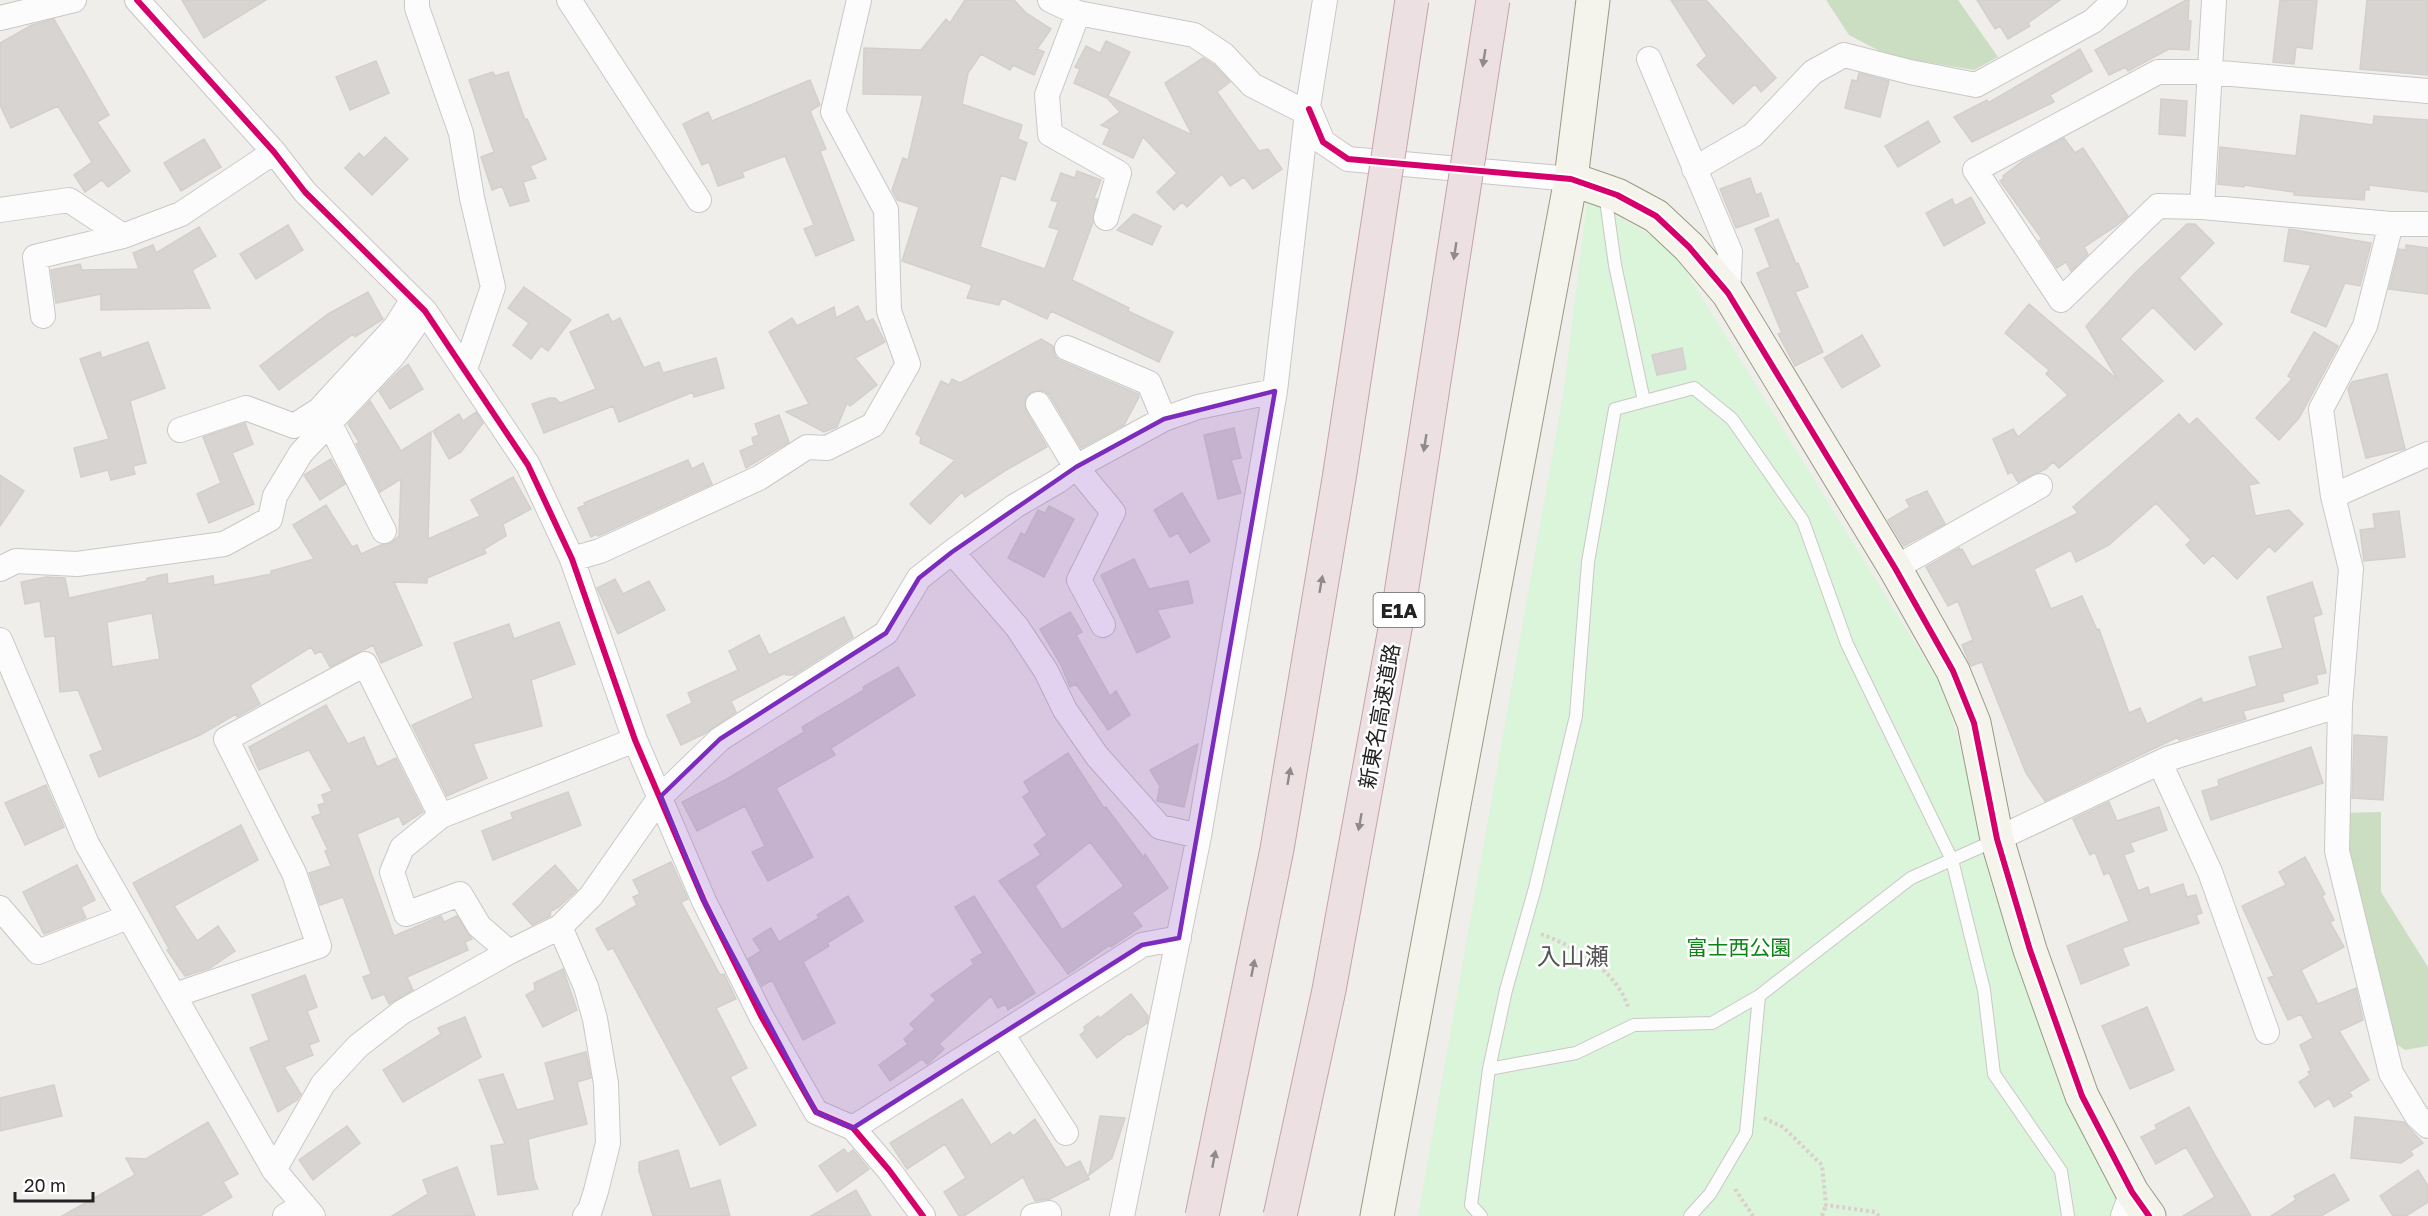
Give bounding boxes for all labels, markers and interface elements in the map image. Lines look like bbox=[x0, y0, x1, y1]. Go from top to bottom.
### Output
one-way arrow bbox=[1480, 48, 1489, 67]
one-way arrow bbox=[1450, 241, 1459, 260]
one-way arrow bbox=[1420, 434, 1429, 453]
one-way arrow bbox=[1317, 574, 1326, 593]
road number: E1A bbox=[1374, 593, 1424, 627]
street label: 新東名高速道路 bbox=[1353, 641, 1405, 791]
one-way arrow bbox=[1285, 766, 1294, 785]
one-way arrow bbox=[1355, 812, 1364, 831]
park label: 富士西公園 bbox=[1687, 934, 1792, 960]
district label: 入山瀬 bbox=[1537, 941, 1609, 970]
one-way arrow bbox=[1249, 958, 1258, 977]
one-way arrow bbox=[1210, 1149, 1219, 1168]
scale bar bbox=[15, 1165, 93, 1203]
text: 20 m bbox=[24, 1174, 66, 1196]

